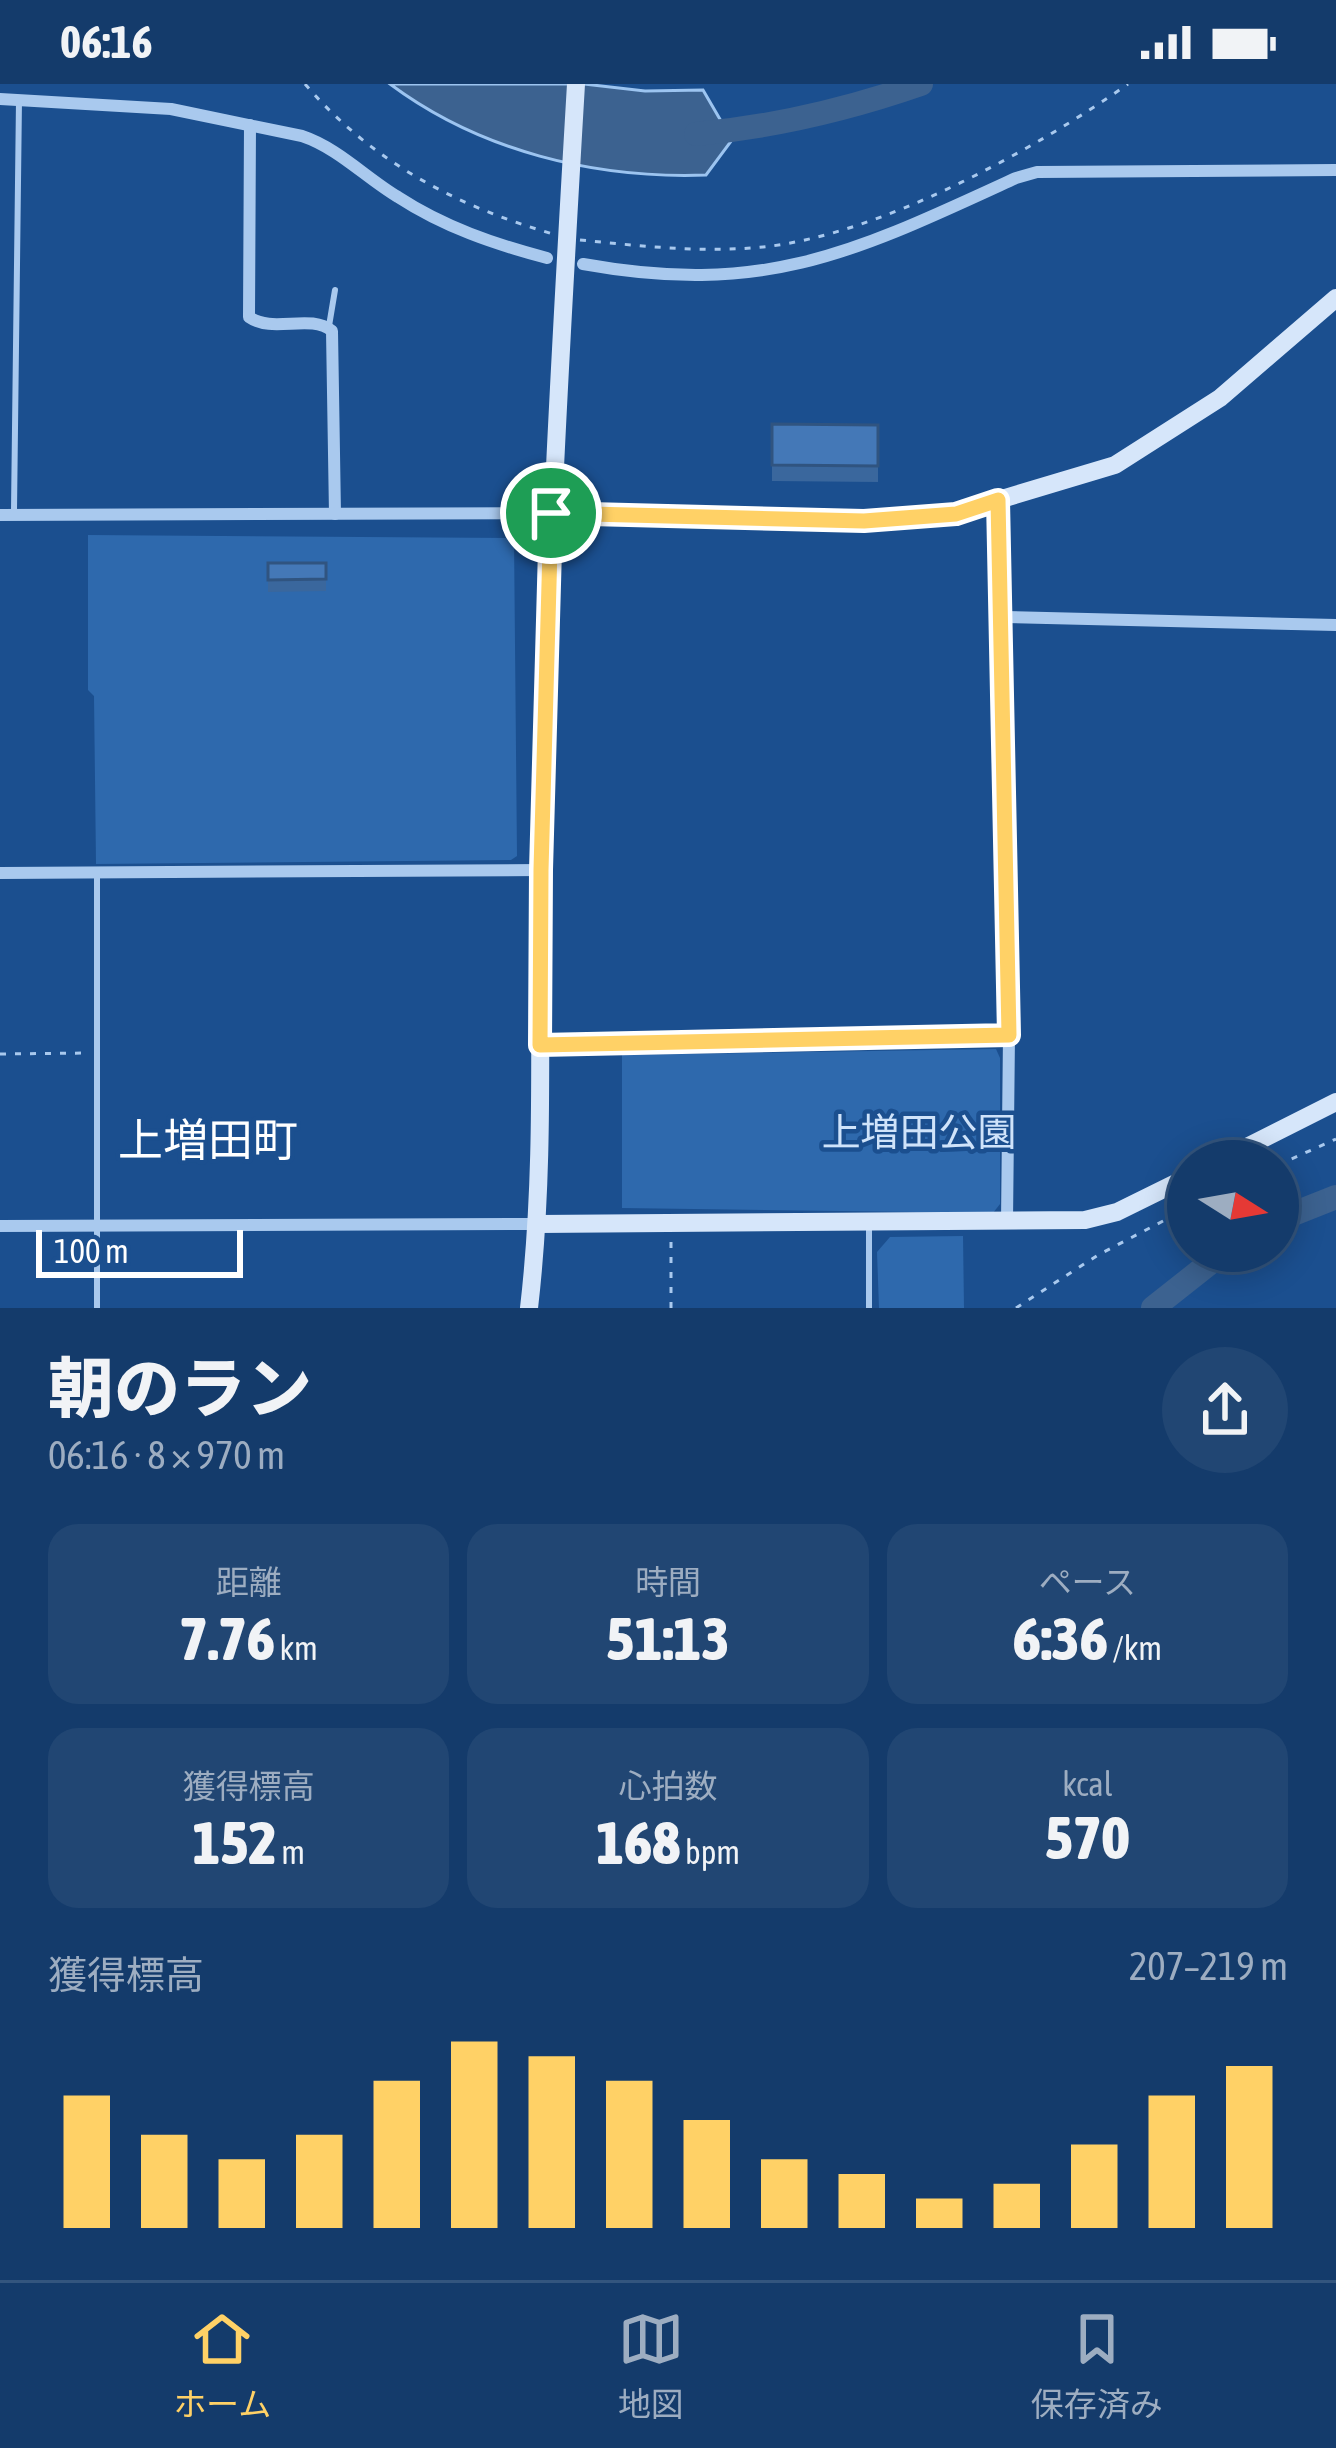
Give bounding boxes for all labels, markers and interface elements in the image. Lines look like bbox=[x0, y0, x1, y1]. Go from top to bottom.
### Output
text: 06:16 bbox=[60, 16, 153, 68]
pin bbox=[500, 462, 602, 564]
icon: arrive bbox=[518, 480, 584, 546]
park label: 上増田公園 bbox=[821, 1110, 1017, 1154]
district label: 上増田町 bbox=[118, 1114, 298, 1166]
north arrow bbox=[1167, 1140, 1299, 1272]
map controls bbox=[1167, 1140, 1299, 1272]
scale bar bbox=[36, 1224, 243, 1277]
text: 100 m bbox=[54, 1232, 129, 1270]
button: share bbox=[1162, 1347, 1288, 1473]
text: 朝のラン bbox=[48, 1350, 312, 1426]
text: 06:16 · 8 × 970 m bbox=[48, 1433, 285, 1477]
text: 距離 bbox=[216, 1563, 282, 1601]
text: 時間 bbox=[635, 1563, 701, 1601]
text: ペース bbox=[1039, 1563, 1136, 1601]
text: 7.76 bbox=[180, 1604, 275, 1673]
text: 51:13 bbox=[606, 1604, 730, 1673]
text: 6:36 bbox=[1013, 1604, 1108, 1673]
text: km bbox=[275, 1629, 318, 1667]
text: /km bbox=[1108, 1629, 1162, 1667]
text: kcal bbox=[1062, 1765, 1112, 1803]
text: 獲得標高 bbox=[183, 1767, 315, 1805]
text: 心拍数 bbox=[618, 1767, 717, 1805]
text: 570 bbox=[1045, 1803, 1130, 1872]
text: 152 bbox=[192, 1808, 277, 1877]
text: 168 bbox=[596, 1808, 681, 1877]
text: m bbox=[277, 1833, 305, 1871]
text: bpm bbox=[681, 1833, 740, 1871]
text: 207–219 m bbox=[1129, 1944, 1288, 1988]
text: 獲得標高 bbox=[48, 1953, 204, 1997]
tab: ホーム bbox=[173, 2306, 271, 2426]
tab: 地図 bbox=[618, 2306, 684, 2426]
tab: 保存済み bbox=[1031, 2306, 1163, 2426]

